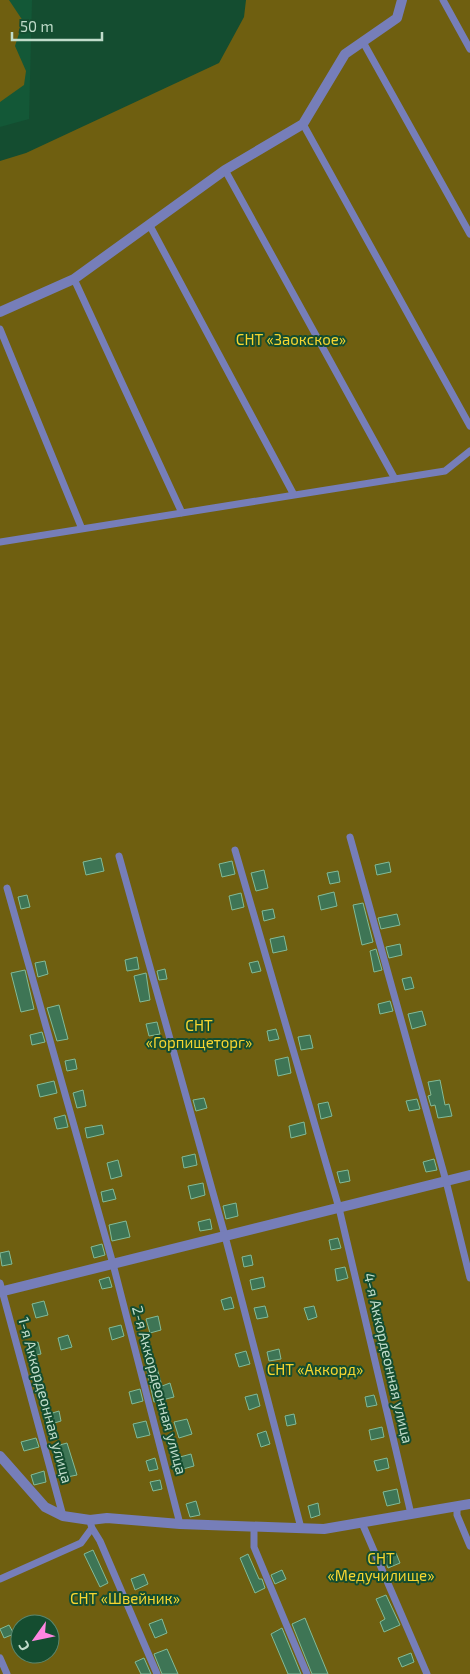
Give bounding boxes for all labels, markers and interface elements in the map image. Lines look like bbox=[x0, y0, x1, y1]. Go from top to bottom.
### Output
scale bar bbox=[12, 10, 102, 42]
text: 50 m bbox=[20, 17, 54, 35]
park label: СНТ «Заокское» bbox=[236, 330, 346, 348]
park label: СНТ «Горпищеторг» bbox=[146, 1016, 252, 1051]
street label: 4-я Аккордеонная улица bbox=[360, 1271, 417, 1445]
street label: 2-я Аккордеонная улица bbox=[128, 1304, 191, 1477]
street label: 1-я Аккордеонная улица bbox=[14, 1315, 77, 1485]
park label: СНТ «Аккорд» bbox=[267, 1360, 363, 1378]
park label: СНТ «Медучилище» bbox=[328, 1549, 434, 1585]
park label: СНТ «Швейник» bbox=[70, 1589, 180, 1607]
north arrow bbox=[10, 1614, 60, 1664]
text: С bbox=[14, 1638, 33, 1654]

